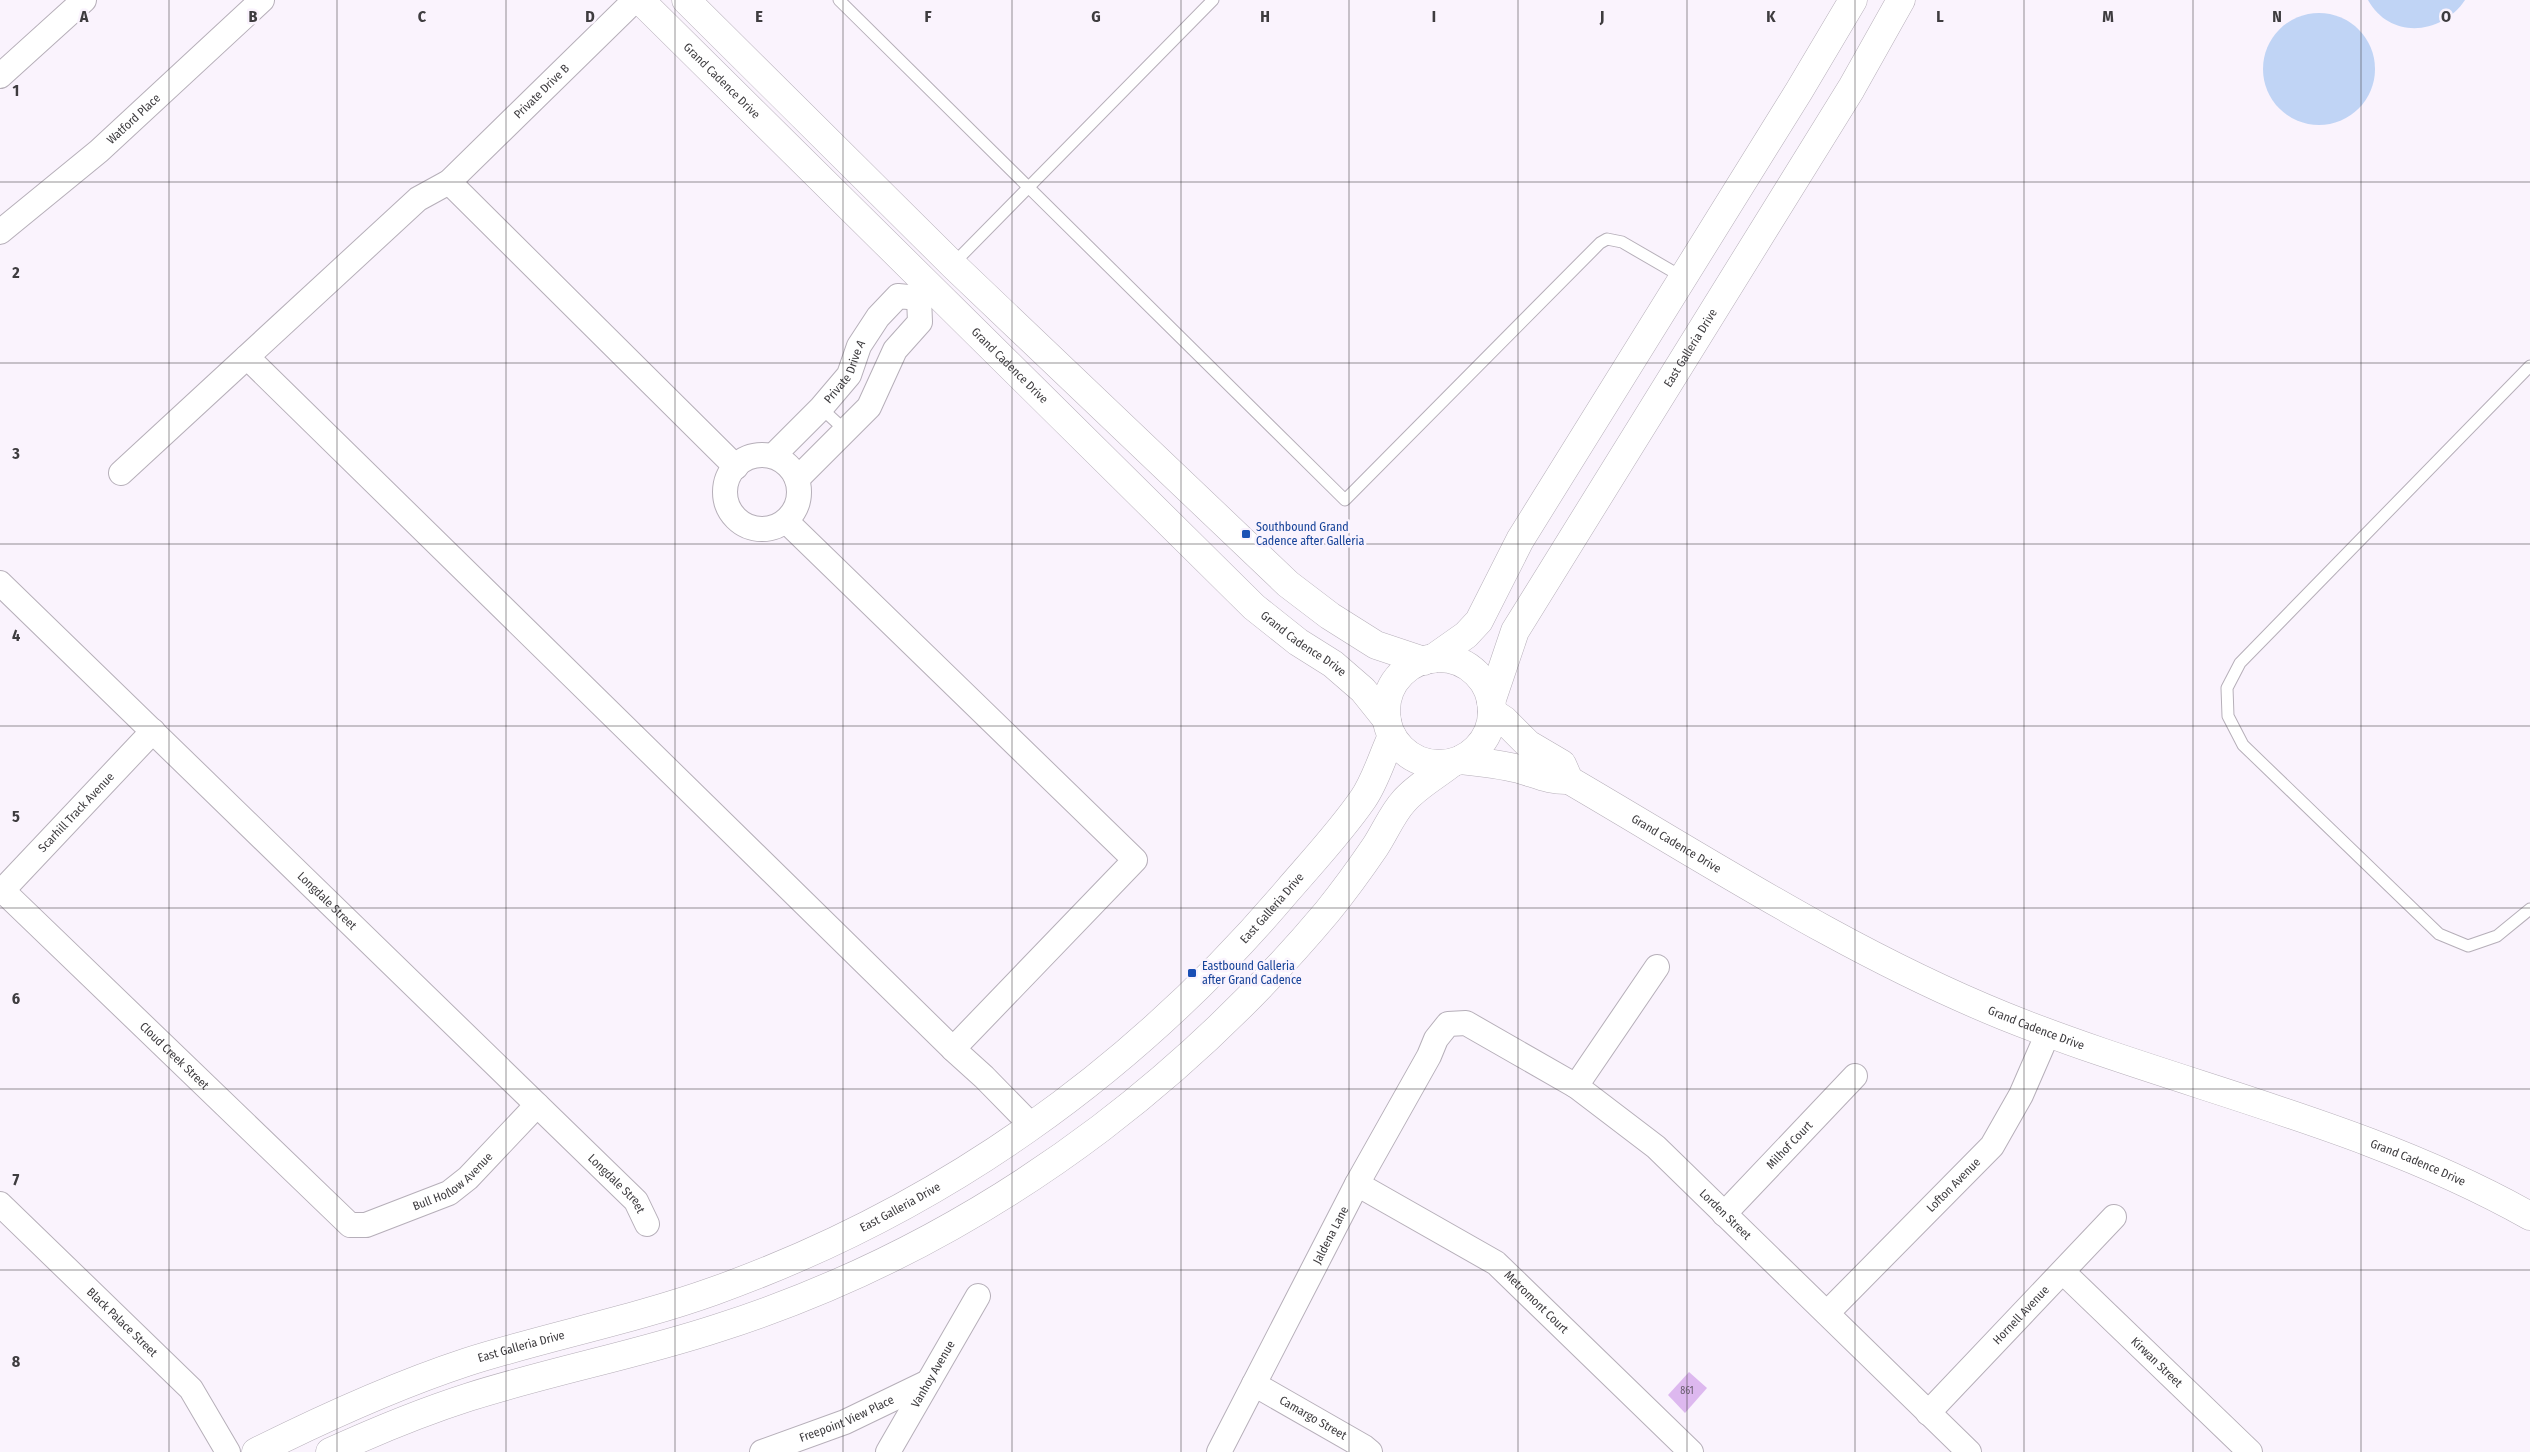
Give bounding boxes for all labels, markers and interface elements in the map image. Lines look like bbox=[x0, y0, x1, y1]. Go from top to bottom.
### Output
text: A bbox=[79, 7, 89, 26]
text: B bbox=[249, 7, 258, 26]
text: C bbox=[418, 7, 427, 26]
text: D bbox=[585, 7, 595, 26]
text: E bbox=[755, 7, 763, 26]
text: F bbox=[924, 7, 932, 26]
text: G bbox=[1091, 7, 1101, 26]
text: H bbox=[1260, 7, 1270, 26]
text: I bbox=[1432, 7, 1436, 26]
text: J bbox=[1599, 7, 1604, 26]
text: K bbox=[1766, 7, 1776, 26]
text: L bbox=[1936, 7, 1944, 26]
text: M bbox=[2102, 7, 2114, 26]
text: N bbox=[2272, 7, 2282, 26]
text: O bbox=[2441, 7, 2451, 26]
street label: Grand Cadence Drive bbox=[681, 40, 763, 122]
street label: Private Drive B bbox=[511, 61, 572, 121]
text: 1 bbox=[13, 81, 19, 100]
street label: Watford Place bbox=[104, 91, 163, 147]
text: 2 bbox=[11, 263, 20, 282]
street label: East Galleria Drive bbox=[1661, 306, 1720, 390]
street label: Grand Cadence Drive bbox=[969, 325, 1051, 406]
street label: Private Drive A bbox=[821, 337, 868, 406]
text: 3 bbox=[11, 444, 20, 463]
place label: Southbound Grand Cadence after Galleria bbox=[1256, 520, 1364, 548]
marker: Southbound Grand Cadence after Galleria bbox=[1240, 528, 1252, 540]
street label: Grand Cadence Drive bbox=[1258, 608, 1349, 679]
text: 4 bbox=[12, 626, 20, 645]
street label: Scarhill Track Avenue bbox=[35, 770, 117, 855]
text: 5 bbox=[12, 807, 20, 826]
street label: Grand Cadence Drive bbox=[1629, 812, 1724, 876]
street label: Longdale Street bbox=[295, 869, 359, 933]
street label: East Galleria Drive bbox=[1237, 870, 1307, 946]
place label: Eastbound Galleria after Grand Cadence bbox=[1202, 959, 1302, 987]
marker: Eastbound Galleria after Grand Cadence bbox=[1186, 967, 1198, 979]
text: 6 bbox=[12, 989, 20, 1008]
street label: Grand Cadence Drive bbox=[1986, 1003, 2086, 1053]
street label: Cloud Creek Street bbox=[137, 1019, 212, 1092]
street label: Milhof Court bbox=[1764, 1118, 1815, 1172]
street label: Grand Cadence Drive bbox=[2369, 1136, 2468, 1189]
street label: Bull Hollow Avenue bbox=[411, 1150, 495, 1213]
street label: Longdale Street bbox=[585, 1151, 648, 1215]
street label: Lofton Avenue bbox=[1924, 1155, 1983, 1215]
text: 7 bbox=[13, 1170, 20, 1189]
street label: East Galleria Drive bbox=[858, 1180, 943, 1235]
street label: Lorden Street bbox=[1697, 1186, 1754, 1243]
street label: Jaldena Lane bbox=[1310, 1204, 1351, 1266]
street label: Metromont Court bbox=[1501, 1268, 1571, 1336]
street label: Hornell Avenue bbox=[1990, 1283, 2052, 1347]
street label: Black Palace Street bbox=[84, 1285, 160, 1360]
street label: East Galleria Drive bbox=[476, 1328, 566, 1365]
street label: Kirwan Street bbox=[2128, 1334, 2185, 1390]
street label: Vanhoy Avenue bbox=[908, 1338, 958, 1410]
text: 8 bbox=[12, 1352, 21, 1371]
house number: 861 bbox=[1680, 1385, 1694, 1397]
street label: Freepoint View Place bbox=[798, 1393, 896, 1445]
street label: Camargo Street bbox=[1277, 1393, 1349, 1443]

